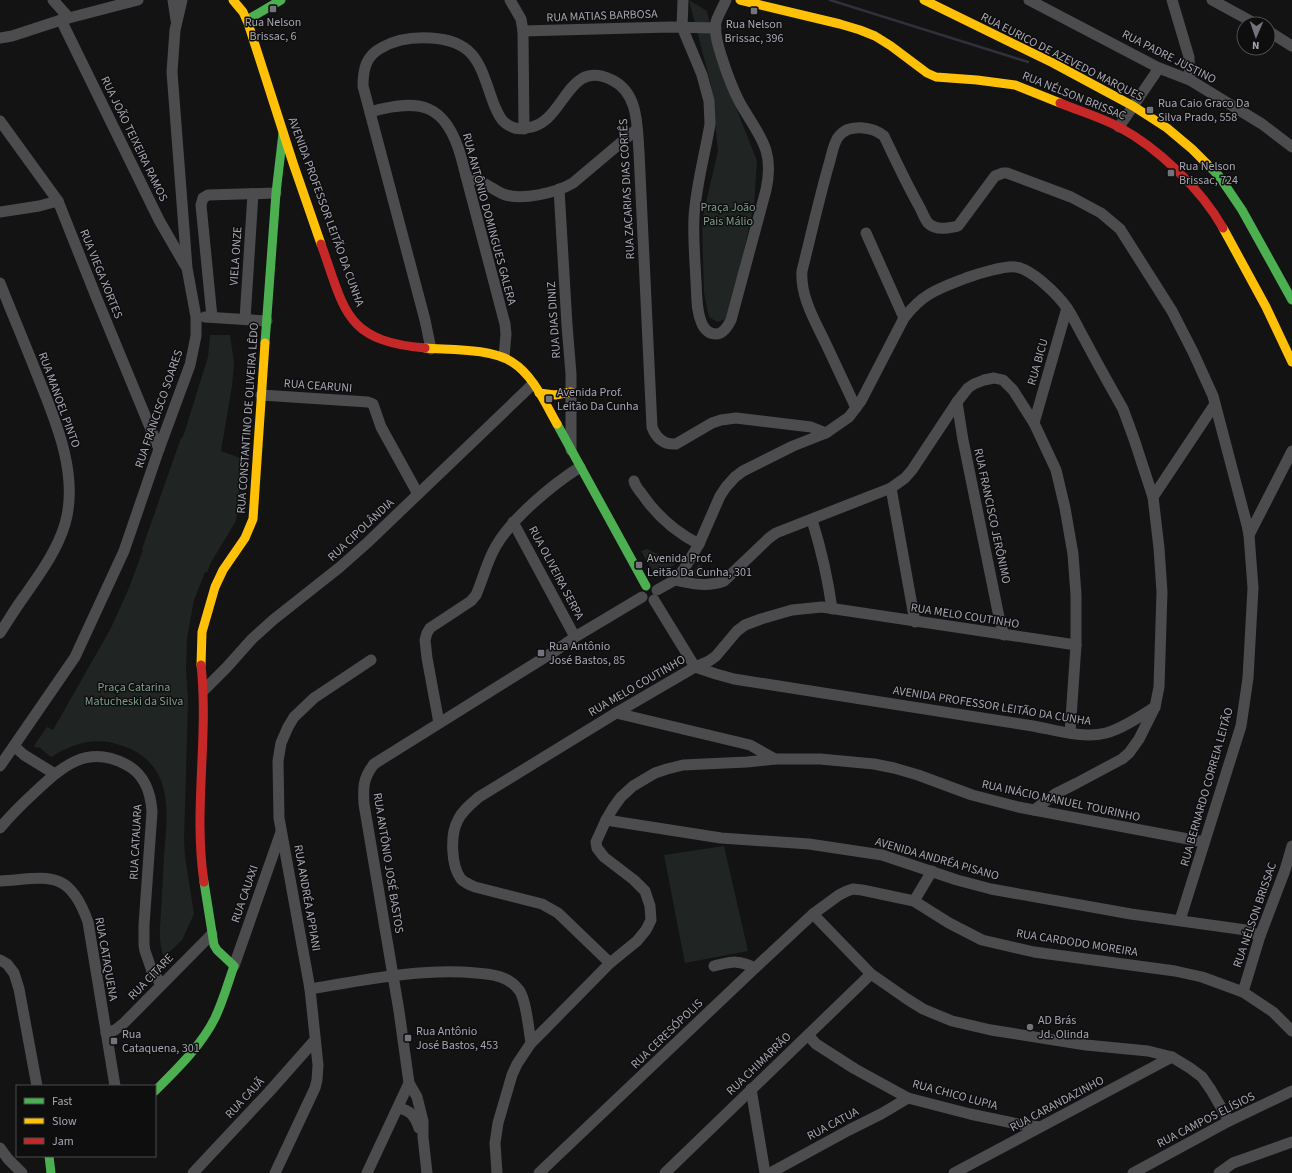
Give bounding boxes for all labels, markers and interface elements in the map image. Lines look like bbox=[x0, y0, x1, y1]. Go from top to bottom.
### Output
marker: Rua Nelson Brissac, 6 bbox=[268, 4, 278, 14]
street label: RUA MATIAS BARBOSA bbox=[546, 6, 658, 26]
marker: Rua Nelson Brissac, 396 bbox=[749, 6, 759, 16]
street label: RUA EURICO DE AZEVEDO MARQUES bbox=[978, 8, 1146, 106]
place label: Rua Nelson Brissac, 6 bbox=[245, 14, 301, 45]
place label: Rua Nelson Brissac, 396 bbox=[724, 16, 784, 47]
north arrow bbox=[1236, 16, 1276, 56]
street label: RUA PADRE JUSTINO bbox=[1119, 26, 1219, 88]
text: N bbox=[1252, 38, 1260, 53]
street label: RUA NÉLSON BRISSAC bbox=[1020, 67, 1129, 125]
street label: RUA JOÃO TEIXEIRA RAMOS bbox=[96, 74, 172, 204]
place label: Rua Caio Graco Da Silva Prado, 558 bbox=[1158, 95, 1249, 126]
marker: Rua Caio Graco Da Silva Prado, 558 bbox=[1145, 105, 1155, 115]
street label: AVENIDA PROFESSOR LEITÃO DA CUNHA bbox=[284, 115, 368, 310]
street label: RUA ZACARIAS DIAS CORTÊS bbox=[615, 118, 639, 260]
street label: RUA ANTÔNIO DOMINGUES GALERA bbox=[458, 131, 520, 307]
place label: Rua Nelson Brissac, 724 bbox=[1179, 158, 1238, 189]
marker: Rua Nelson Brissac, 724 bbox=[1166, 168, 1176, 178]
park label: Praça João Pais Málio bbox=[700, 199, 756, 230]
street label: VIELA ONZE bbox=[225, 226, 247, 286]
street label: RUA VIEGA XORTES bbox=[75, 227, 127, 321]
street label: RUA DIAS DINIZ bbox=[543, 281, 565, 359]
street label: RUA CONSTANTINO DE OLIVEIRA LÊDO bbox=[233, 322, 263, 514]
street label: RUA BICU bbox=[1023, 337, 1053, 387]
street label: RUA FRANCISCO SOARES bbox=[131, 348, 187, 470]
street label: RUA MANOEL PINTO bbox=[34, 350, 84, 450]
street label: RUA CEARUNI bbox=[283, 375, 353, 397]
place label: Avenida Prof. Leitão Da Cunha bbox=[557, 384, 639, 415]
marker: Avenida Prof. Leitão Da Cunha bbox=[544, 394, 554, 404]
street label: RUA FRANCISCO JERÔNIMO bbox=[969, 447, 1015, 585]
street label: RUA CIPOLÂNDIA bbox=[324, 494, 398, 565]
street label: RUA OLIVEIRA SERPA bbox=[524, 523, 588, 623]
place label: Avenida Prof. Leitão Da Cunha, 301 bbox=[647, 550, 752, 581]
marker: Avenida Prof. Leitão Da Cunha, 301 bbox=[634, 560, 644, 570]
street label: RUA MELO COUTINHO bbox=[910, 599, 1020, 633]
place label: Rua Antônio José Bastos, 85 bbox=[549, 638, 625, 669]
marker: Rua Antônio José Bastos, 85 bbox=[536, 648, 546, 658]
street label: RUA MELO COUTINHO bbox=[585, 651, 689, 721]
park label: Praça Catarina Matucheski da Silva bbox=[85, 679, 183, 710]
street label: AVENIDA PROFESSOR LEITÃO DA CUNHA bbox=[892, 682, 1093, 730]
street label: RUA BERNARDO CORREIA LEITÃO bbox=[1176, 706, 1238, 868]
street label: RUA INÁCIO MANUEL TOURINHO bbox=[980, 776, 1142, 826]
street label: RUA ANTÔNIO JOSÉ BASTOS bbox=[368, 791, 408, 935]
street label: RUA CATAUARA bbox=[126, 803, 146, 880]
street label: AVENIDA ANDRÉA PISANO bbox=[873, 833, 1001, 885]
street label: RUA ANDRÉA APPIANI bbox=[289, 843, 325, 953]
street label: RUA NÉLSON BRISSAC bbox=[1229, 860, 1281, 970]
street label: RUA CAUAXI bbox=[227, 863, 263, 925]
street label: RUA CATAQUENA bbox=[90, 916, 122, 1003]
street label: RUA CARDODO MOREIRA bbox=[1015, 925, 1139, 961]
street label: RUA CITARE bbox=[124, 950, 178, 1004]
street label: RUA CERESÓPOLIS bbox=[627, 995, 707, 1073]
place label: AD Brás Jd. Olinda bbox=[1038, 1012, 1089, 1043]
marker: AD Brás Jd. Olinda bbox=[1025, 1022, 1035, 1032]
place label: Rua Antônio José Bastos, 453 bbox=[416, 1023, 498, 1054]
place label: Rua Cataquena, 301 bbox=[122, 1026, 200, 1057]
street label: RUA CHIMARRÃO bbox=[723, 1029, 795, 1099]
marker: Rua Antônio José Bastos, 453 bbox=[403, 1033, 413, 1043]
marker: Rua Cataquena, 301 bbox=[109, 1036, 119, 1046]
street label: RUA CARANDAZINHO bbox=[1007, 1072, 1107, 1136]
street label: RUA CAUÃ bbox=[222, 1073, 269, 1122]
street label: RUA CHICO LUPIA bbox=[910, 1075, 1000, 1115]
legend bbox=[16, 1085, 156, 1157]
street label: RUA CAMPOS ELÍSIOS bbox=[1154, 1088, 1258, 1152]
text: Fast bbox=[52, 1093, 72, 1110]
street label: RUA CATUA bbox=[804, 1103, 862, 1145]
text: Slow bbox=[52, 1113, 77, 1130]
text: Jam bbox=[52, 1133, 74, 1150]

